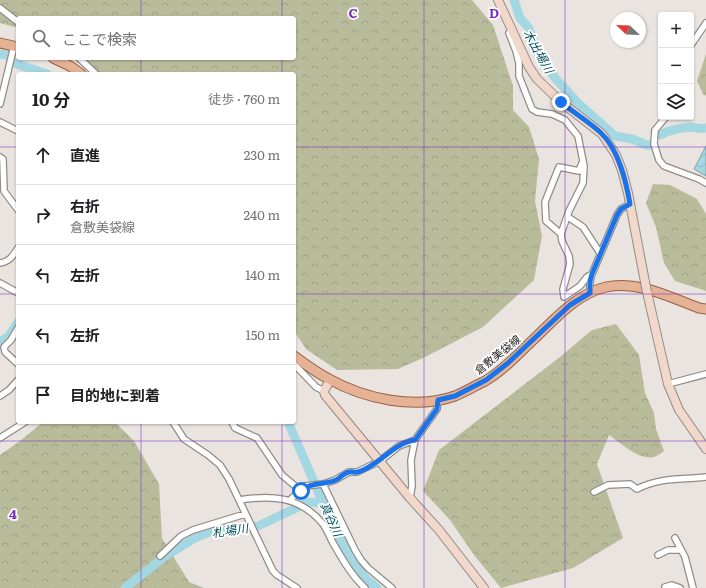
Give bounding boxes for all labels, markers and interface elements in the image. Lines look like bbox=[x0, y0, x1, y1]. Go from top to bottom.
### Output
text: C bbox=[348, 3, 358, 22]
text: D bbox=[489, 3, 499, 22]
north arrow bbox=[610, 12, 646, 48]
map controls bbox=[658, 12, 694, 120]
button: + bbox=[658, 12, 694, 48]
search box bbox=[16, 16, 296, 60]
water label: 木出場川 bbox=[519, 26, 559, 78]
icon: search bbox=[30, 27, 52, 49]
text: ここで検索 bbox=[62, 27, 137, 50]
button: − bbox=[658, 48, 694, 84]
button: layers bbox=[658, 84, 694, 120]
text: 10 分 bbox=[32, 86, 70, 111]
text: 徒歩 · 760 m bbox=[208, 89, 280, 108]
route end bbox=[552, 93, 570, 111]
text: 直進 bbox=[70, 143, 100, 166]
icon: ahead bbox=[32, 144, 54, 166]
text: 230 m bbox=[244, 145, 280, 164]
text: 右折 bbox=[70, 194, 100, 217]
icon: right bbox=[32, 204, 54, 226]
text: 240 m bbox=[244, 205, 280, 224]
text: 倉敷美袋線 bbox=[70, 217, 135, 236]
text: 左折 bbox=[70, 263, 100, 286]
icon: left bbox=[32, 264, 54, 286]
text: 140 m bbox=[245, 265, 280, 284]
text: 左折 bbox=[70, 323, 100, 346]
icon: left bbox=[32, 324, 54, 346]
text: 150 m bbox=[245, 325, 280, 344]
street label: 倉敷美袋線 bbox=[471, 330, 523, 378]
text: 目的地に到着 bbox=[70, 383, 160, 406]
icon: arrive bbox=[32, 384, 54, 406]
route start bbox=[292, 482, 310, 500]
water label: 真谷川 bbox=[316, 499, 348, 541]
text: 4 bbox=[9, 504, 17, 523]
water label: 札場川 bbox=[211, 518, 251, 541]

